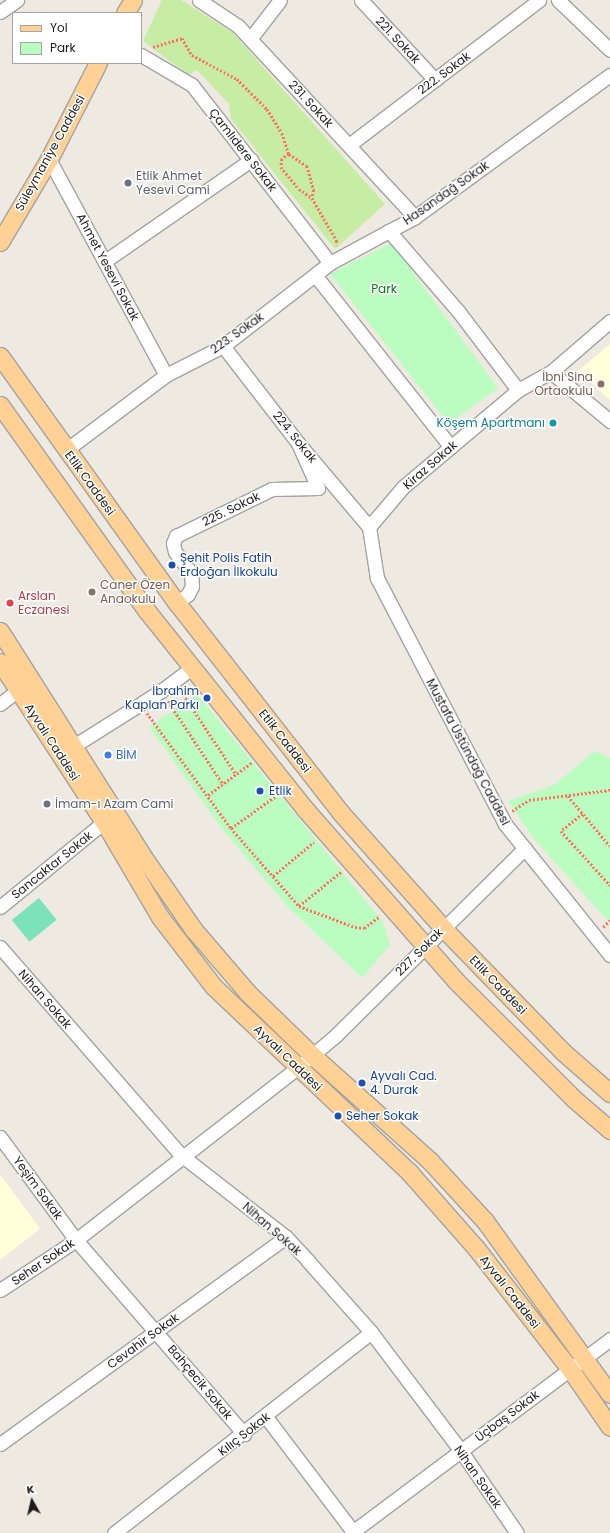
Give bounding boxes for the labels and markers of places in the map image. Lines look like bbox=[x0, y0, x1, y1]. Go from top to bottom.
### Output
place label: Etlik Ahmet Yesevi Cami bbox=[136, 169, 210, 197]
marker: Etlik Ahmet Yesevi Cami bbox=[123, 178, 133, 188]
place label: İbni Sina Ortaokulu bbox=[534, 370, 593, 398]
marker: İbni Sina Ortaokulu bbox=[596, 379, 606, 389]
place label: Köşem Apartmanı bbox=[437, 416, 545, 430]
marker: Köşem Apartmanı bbox=[548, 418, 558, 428]
place label: Şehit Polis Fatih Erdoğan İlkokulu bbox=[180, 551, 278, 579]
marker: Şehit Polis Fatih Erdoğan İlkokulu bbox=[167, 560, 177, 570]
place label: Caner Özen Anaokulu bbox=[100, 578, 170, 606]
marker: Caner Özen Anaokulu bbox=[87, 587, 97, 597]
place label: Arslan Eczanesi bbox=[18, 589, 69, 617]
marker: Arslan Eczanesi bbox=[5, 598, 15, 608]
place label: İbrahim Kaplan Parkı bbox=[125, 684, 199, 712]
marker: İbrahim Kaplan Parkı bbox=[202, 693, 212, 703]
place label: BİM bbox=[116, 748, 137, 762]
marker: BİM bbox=[103, 750, 113, 760]
place label: Etlik bbox=[269, 784, 292, 798]
marker: Etlik bbox=[254, 785, 266, 797]
place label: İmam-ı Azam Cami bbox=[55, 797, 173, 811]
marker: İmam-ı Azam Cami bbox=[42, 799, 52, 809]
place label: Ayvalı Cad. 4. Durak bbox=[370, 1069, 437, 1097]
marker: Ayvalı Cad. 4. Durak bbox=[357, 1078, 367, 1088]
place label: Seher Sokak bbox=[346, 1109, 418, 1123]
marker: Seher Sokak bbox=[333, 1111, 343, 1121]

